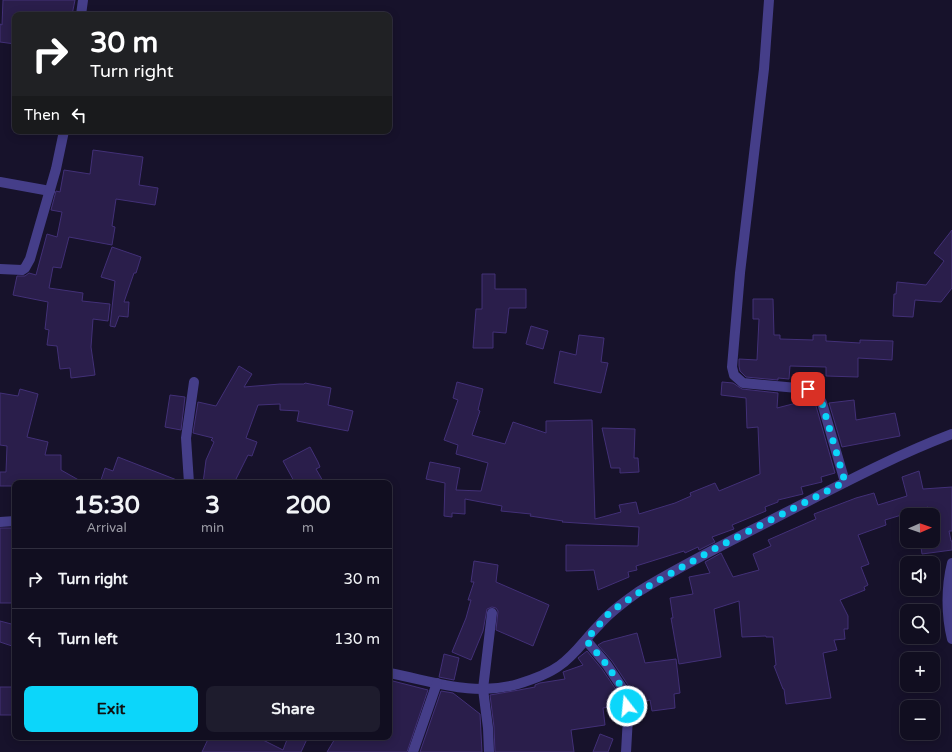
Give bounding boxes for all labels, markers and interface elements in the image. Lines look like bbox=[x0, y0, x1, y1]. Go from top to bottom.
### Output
text: 30 m bbox=[90, 26, 158, 60]
icon: right bbox=[24, 28, 76, 80]
text: Turn right bbox=[90, 60, 174, 82]
icon: left bbox=[68, 104, 90, 126]
text: Then bbox=[24, 106, 60, 124]
pin bbox=[791, 372, 825, 406]
icon: arrive bbox=[797, 378, 819, 400]
text: 15:30 bbox=[73, 491, 140, 520]
text: 3 bbox=[205, 491, 220, 520]
text: 200 bbox=[285, 491, 331, 520]
north arrow bbox=[900, 508, 940, 548]
map controls bbox=[900, 508, 940, 740]
text: Arrival bbox=[86, 520, 127, 536]
text: min bbox=[201, 520, 224, 536]
text: m bbox=[302, 520, 314, 536]
button: sound bbox=[900, 556, 940, 596]
icon: right bbox=[24, 568, 46, 590]
text: Turn right bbox=[58, 570, 128, 588]
text: 30 m bbox=[343, 570, 380, 588]
button: search bbox=[900, 604, 940, 644]
icon: left bbox=[24, 628, 46, 650]
text: Turn left bbox=[58, 630, 118, 648]
text: 130 m bbox=[334, 630, 380, 648]
button: + bbox=[900, 652, 940, 692]
position arrow bbox=[606, 685, 648, 727]
button: Exit bbox=[24, 686, 198, 732]
button: Share bbox=[206, 686, 380, 732]
button: − bbox=[900, 700, 940, 740]

